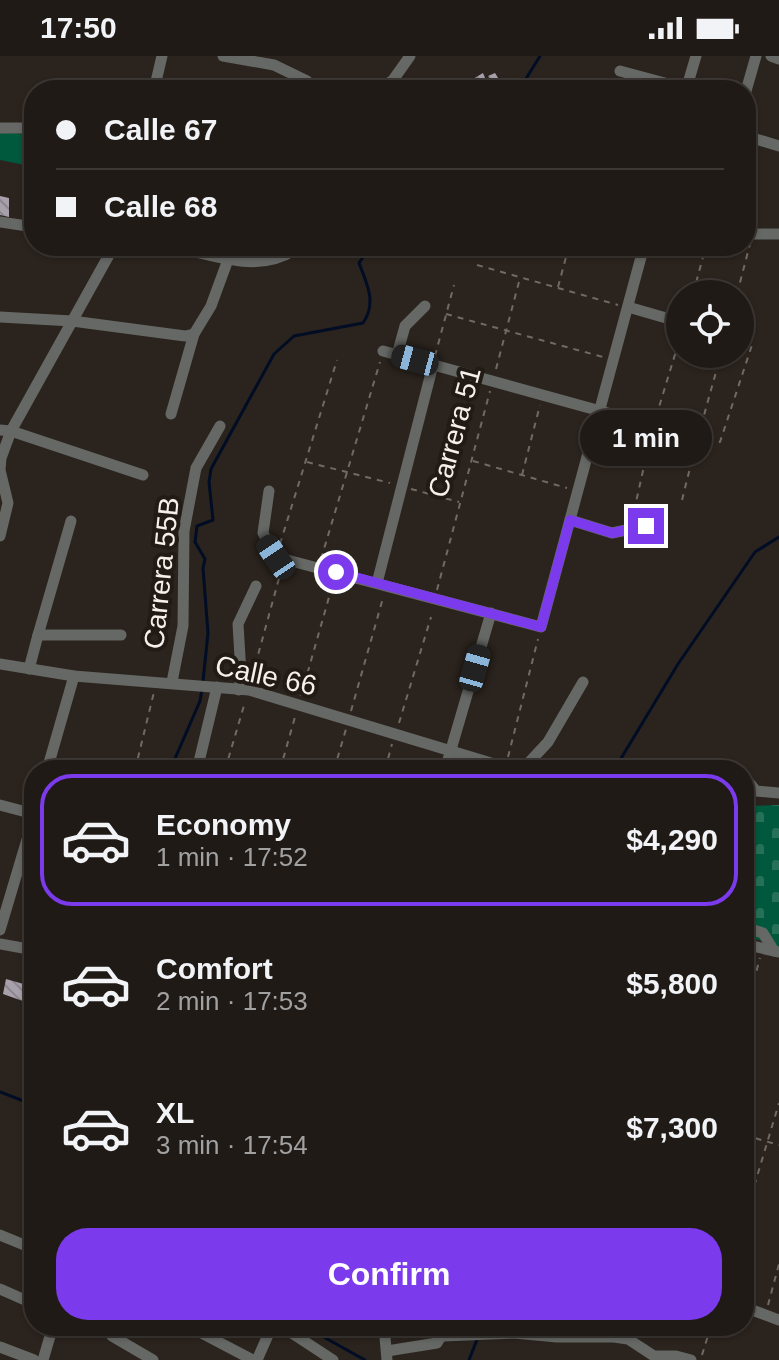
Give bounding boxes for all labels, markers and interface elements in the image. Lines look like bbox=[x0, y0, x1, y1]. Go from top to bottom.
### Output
text: 17:50 bbox=[40, 11, 117, 44]
text: Calle 67 bbox=[104, 113, 217, 146]
text: Calle 68 bbox=[104, 190, 217, 223]
map controls bbox=[666, 280, 754, 368]
button: locate bbox=[666, 280, 754, 368]
car bbox=[389, 342, 441, 378]
street label: Carrera 51 bbox=[422, 363, 487, 501]
callout: 1 min bbox=[580, 410, 712, 466]
text: 1 min bbox=[612, 423, 680, 453]
street label: Carrera 55B bbox=[138, 496, 185, 651]
route end bbox=[628, 508, 664, 544]
car bbox=[253, 530, 299, 584]
route start bbox=[318, 554, 354, 590]
car bbox=[457, 642, 493, 694]
street label: Calle 66 bbox=[212, 650, 319, 701]
icon: car bbox=[60, 804, 132, 876]
text: Economy bbox=[156, 808, 291, 841]
text: $4,290 bbox=[626, 823, 718, 856]
text: 1 min · 17:52 bbox=[156, 842, 308, 872]
icon: car bbox=[60, 948, 132, 1020]
text: Comfort bbox=[156, 952, 273, 985]
text: $5,800 bbox=[626, 967, 718, 1000]
text: 2 min · 17:53 bbox=[156, 986, 308, 1016]
icon: car bbox=[60, 1092, 132, 1164]
text: XL bbox=[156, 1096, 194, 1129]
text: $7,300 bbox=[626, 1111, 718, 1144]
text: 3 min · 17:54 bbox=[156, 1130, 308, 1160]
button: Confirm bbox=[56, 1228, 722, 1320]

